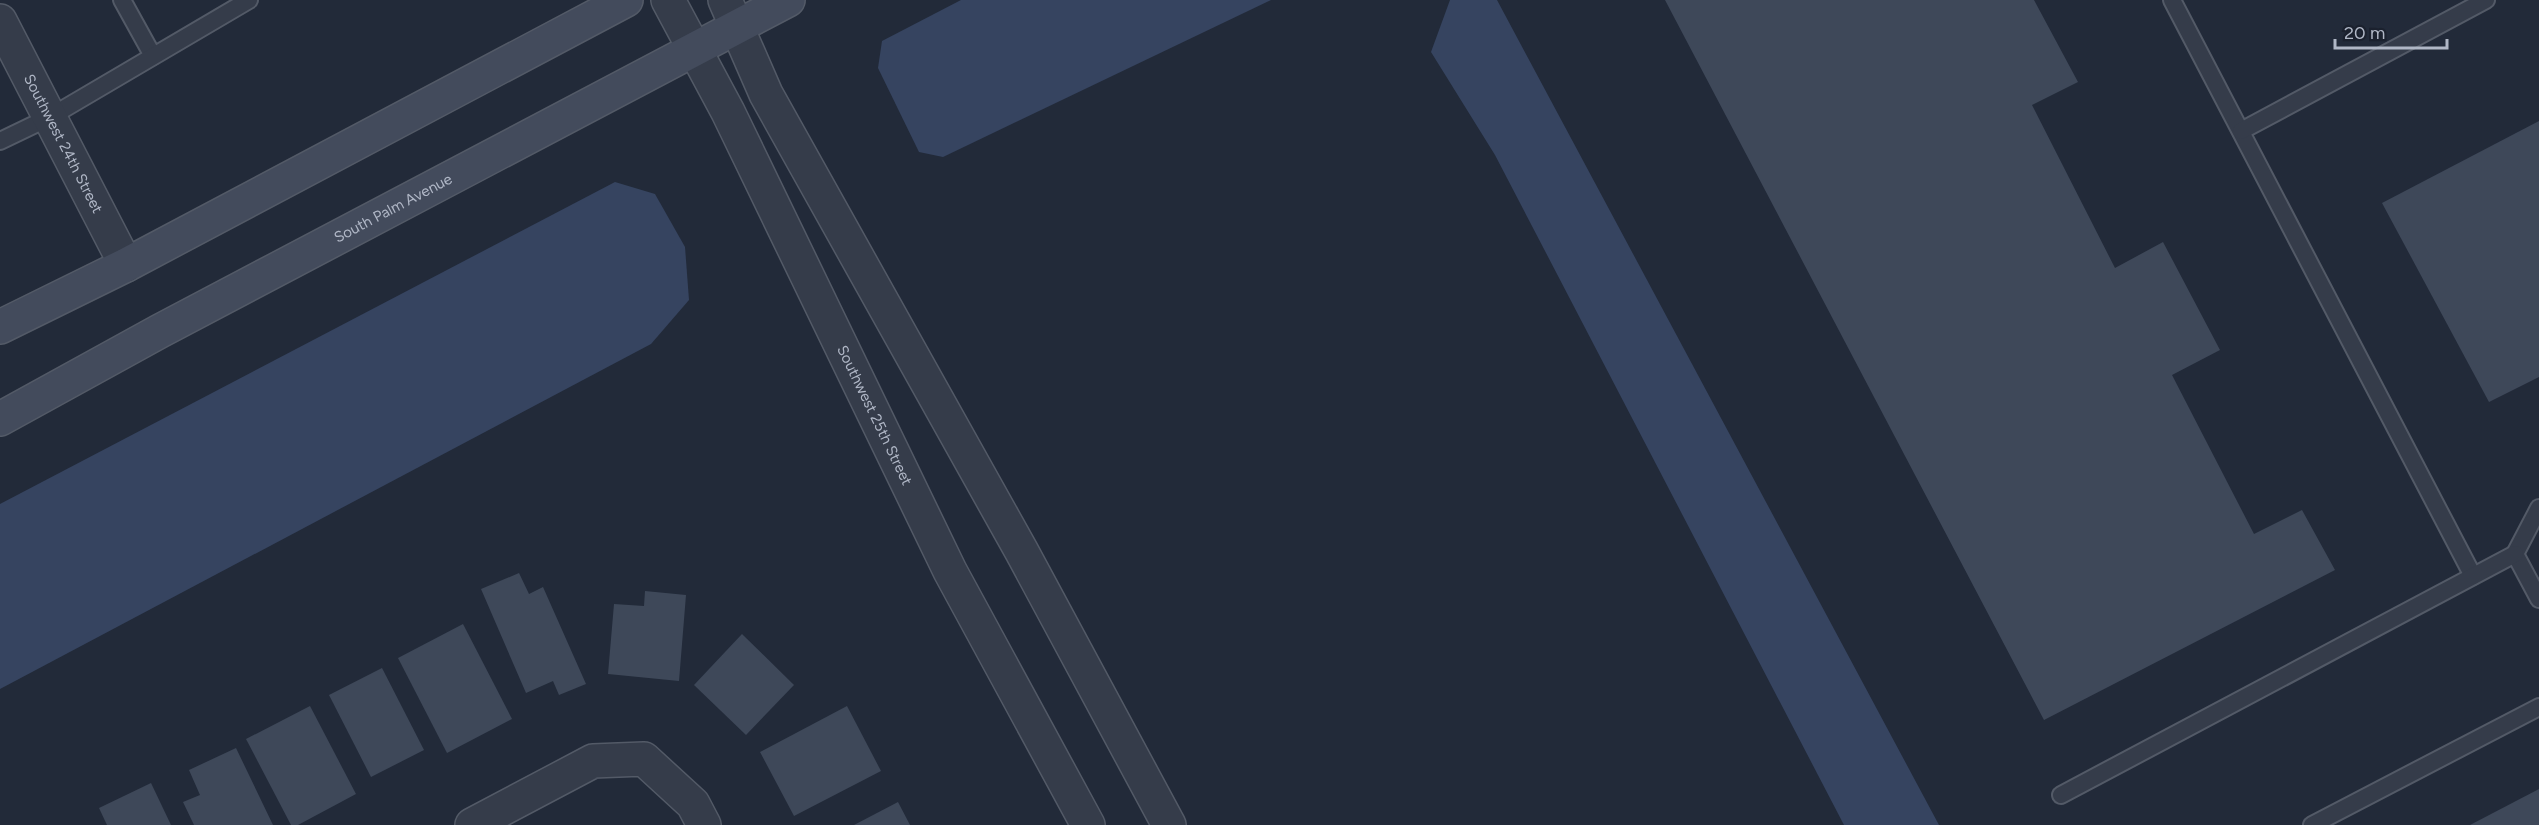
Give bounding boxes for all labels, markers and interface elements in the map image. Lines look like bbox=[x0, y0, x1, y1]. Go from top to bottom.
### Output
scale bar bbox=[2335, 12, 2448, 50]
text: 20 m bbox=[2344, 22, 2385, 44]
street label: Southwest 24th Street bbox=[20, 71, 107, 216]
street label: South Palm Avenue bbox=[331, 170, 455, 247]
street label: Southwest 25th Street bbox=[833, 342, 916, 489]

